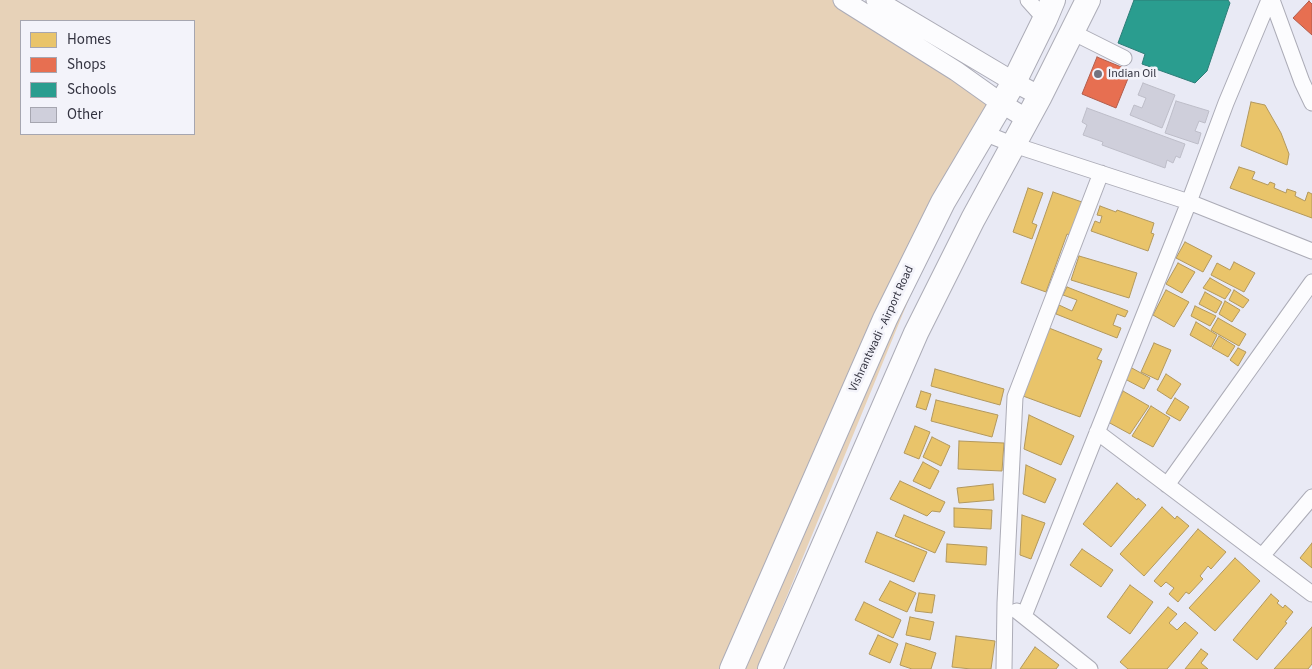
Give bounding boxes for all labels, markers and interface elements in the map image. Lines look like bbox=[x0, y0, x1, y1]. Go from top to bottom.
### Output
legend bbox=[20, 20, 195, 135]
text: Homes bbox=[67, 29, 111, 50]
text: Shops bbox=[67, 54, 106, 75]
place label: Indian Oil bbox=[1108, 67, 1156, 81]
marker: Indian Oil bbox=[1092, 68, 1104, 80]
text: Schools bbox=[67, 79, 116, 100]
text: Other bbox=[67, 104, 103, 125]
street label: Vishrantwadi - Airport Road bbox=[847, 264, 917, 394]

